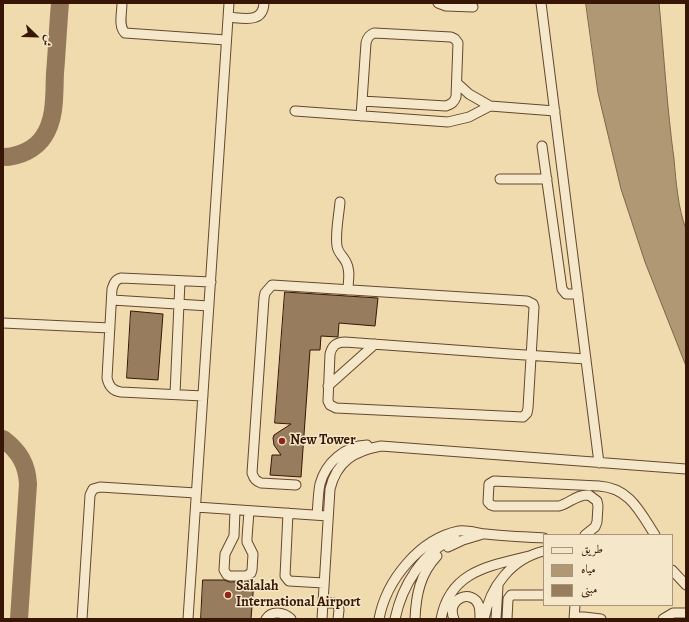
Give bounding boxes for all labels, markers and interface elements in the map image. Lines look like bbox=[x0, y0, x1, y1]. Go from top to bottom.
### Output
north arrow bbox=[16, 16, 56, 56]
text: ش bbox=[38, 33, 57, 49]
place label: New Tower bbox=[290, 433, 356, 449]
marker: New Tower bbox=[277, 436, 287, 446]
legend bbox=[543, 534, 673, 606]
text: طريق bbox=[581, 541, 603, 557]
text: مياه bbox=[581, 561, 596, 577]
place label: Salalah International Airport bbox=[236, 579, 361, 612]
text: مبنى bbox=[581, 581, 597, 597]
marker: Salalah International Airport bbox=[223, 590, 233, 600]

